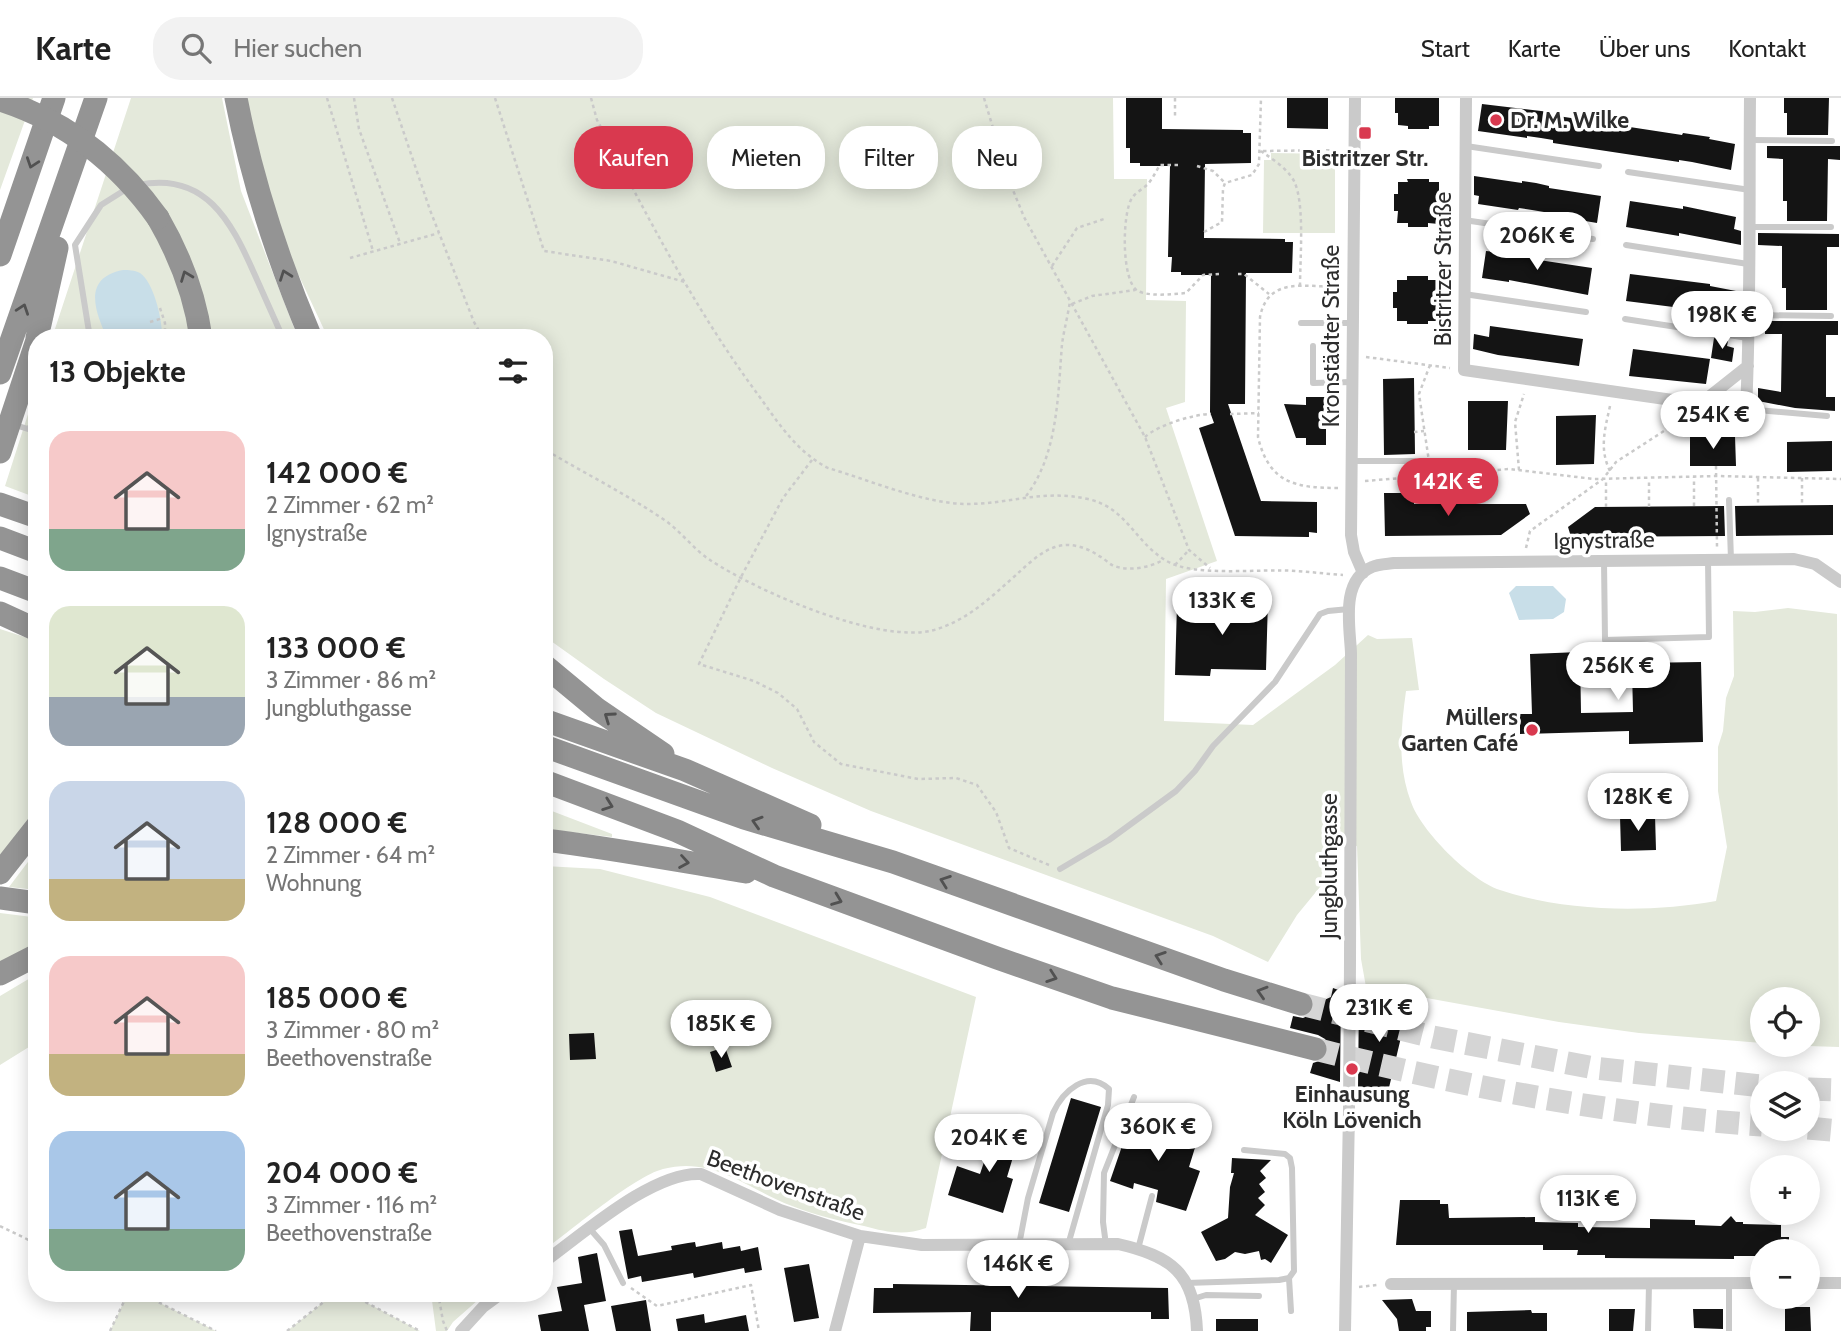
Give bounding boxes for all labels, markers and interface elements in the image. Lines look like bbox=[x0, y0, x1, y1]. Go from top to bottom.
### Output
search box bbox=[153, 17, 643, 80]
text: Karte bbox=[35, 28, 111, 68]
icon: search bbox=[177, 29, 215, 67]
text: Hier suchen bbox=[233, 32, 362, 64]
text: Start bbox=[1421, 34, 1470, 63]
text: Karte bbox=[1508, 34, 1561, 63]
text: Über uns bbox=[1599, 34, 1690, 63]
text: Kontakt bbox=[1728, 34, 1806, 63]
place label: Dr. M. Wilke bbox=[1510, 106, 1629, 134]
marker: Dr. M. Wilke bbox=[1488, 112, 1504, 128]
marker: Bistritzer Str. bbox=[1357, 125, 1373, 141]
chip: Kaufen bbox=[574, 126, 693, 189]
chip: Mieten bbox=[707, 126, 825, 189]
chip: Filter bbox=[839, 126, 938, 189]
chip: Neu bbox=[952, 126, 1042, 189]
place label: Bistritzer Str. bbox=[1302, 144, 1428, 172]
one-way arrow bbox=[26, 156, 40, 168]
street label: Bistritzer Straße bbox=[1429, 192, 1457, 346]
pin: 206K € bbox=[1480, 212, 1594, 272]
text: 206K € bbox=[1499, 221, 1575, 249]
street label: Kronstädter Straße bbox=[1317, 245, 1345, 427]
one-way arrow bbox=[279, 269, 293, 281]
one-way arrow bbox=[181, 270, 195, 282]
pin: 198K € bbox=[1665, 292, 1779, 351]
text: 198K € bbox=[1687, 300, 1757, 328]
one-way arrow bbox=[15, 303, 29, 315]
icon: filters bbox=[494, 352, 532, 390]
text: 13 Objekte bbox=[49, 353, 186, 390]
pin: 254K € bbox=[1656, 392, 1770, 451]
text: 254K € bbox=[1676, 400, 1750, 428]
text: 142 000 € bbox=[266, 454, 408, 491]
pin: 142K € bbox=[1391, 458, 1505, 518]
icon: home bbox=[105, 459, 189, 543]
text: 142K € bbox=[1413, 467, 1483, 495]
text: 2 Zimmer · 62 m² bbox=[266, 491, 434, 519]
text: Ignystraße bbox=[266, 519, 367, 547]
street label: Ignystraße bbox=[1553, 525, 1655, 555]
pin: 133K € bbox=[1165, 578, 1279, 637]
text: 133K € bbox=[1188, 586, 1256, 614]
text: 133 000 € bbox=[266, 629, 406, 666]
icon: home bbox=[105, 634, 189, 718]
pin: 256K € bbox=[1561, 642, 1675, 702]
text: 256K € bbox=[1582, 651, 1654, 679]
text: 3 Zimmer · 86 m² bbox=[266, 666, 436, 694]
text: Jungbluthgasse bbox=[266, 694, 412, 722]
place label: Müllers Garten Café bbox=[1401, 703, 1518, 757]
one-way arrow bbox=[604, 712, 617, 725]
marker: Müllers Garten Café bbox=[1524, 722, 1540, 738]
pin: 128K € bbox=[1581, 774, 1695, 833]
text: 128K € bbox=[1604, 782, 1672, 810]
street label: Jungbluthgasse bbox=[1315, 793, 1343, 940]
one-way arrow bbox=[602, 797, 614, 811]
text: 128 000 € bbox=[266, 804, 407, 841]
icon: home bbox=[105, 809, 189, 893]
one-way arrow bbox=[751, 815, 763, 830]
text: 2 Zimmer · 64 m² bbox=[266, 841, 435, 869]
one-way arrow bbox=[678, 854, 690, 869]
text: Wohnung bbox=[266, 869, 361, 897]
one-way arrow bbox=[940, 875, 952, 889]
one-way arrow bbox=[831, 892, 843, 906]
one-way arrow bbox=[1154, 951, 1166, 965]
one-way arrow bbox=[1045, 969, 1057, 983]
text: 185 000 € bbox=[266, 979, 408, 1016]
icon: home bbox=[105, 984, 189, 1068]
pin: 231K € bbox=[1322, 984, 1436, 1044]
one-way arrow bbox=[1257, 986, 1269, 1000]
map controls bbox=[1750, 987, 1820, 1309]
button: locate bbox=[1750, 987, 1820, 1057]
text: 231K € bbox=[1345, 993, 1413, 1021]
pin: 185K € bbox=[664, 1000, 778, 1060]
text: 185K € bbox=[686, 1009, 756, 1037]
text: 3 Zimmer · 80 m² bbox=[266, 1016, 439, 1044]
text: Beethovenstraße bbox=[266, 1044, 432, 1072]
marker: Einhausung Köln Lövenich bbox=[1344, 1061, 1360, 1077]
button: layers bbox=[1750, 1071, 1820, 1141]
place label: Einhausung Köln Lövenich bbox=[1282, 1080, 1422, 1134]
pin: 360K € bbox=[1101, 1104, 1215, 1163]
text: 360K € bbox=[1120, 1112, 1196, 1140]
pin: 204K € bbox=[932, 1114, 1046, 1174]
text: 204K € bbox=[950, 1123, 1028, 1151]
street label: Beethovenstraße bbox=[703, 1143, 869, 1227]
text: 204 000 € bbox=[266, 1154, 418, 1191]
button: + bbox=[1750, 1155, 1820, 1225]
icon: home bbox=[105, 1159, 189, 1243]
pin: 113K € bbox=[1531, 1176, 1645, 1235]
text: 113K € bbox=[1556, 1184, 1620, 1212]
text: 3 Zimmer · 116 m² bbox=[266, 1191, 437, 1219]
text: Beethovenstraße bbox=[266, 1219, 432, 1247]
button: − bbox=[1750, 1239, 1820, 1309]
pin: 146K € bbox=[961, 1240, 1075, 1300]
text: 146K € bbox=[983, 1249, 1053, 1277]

